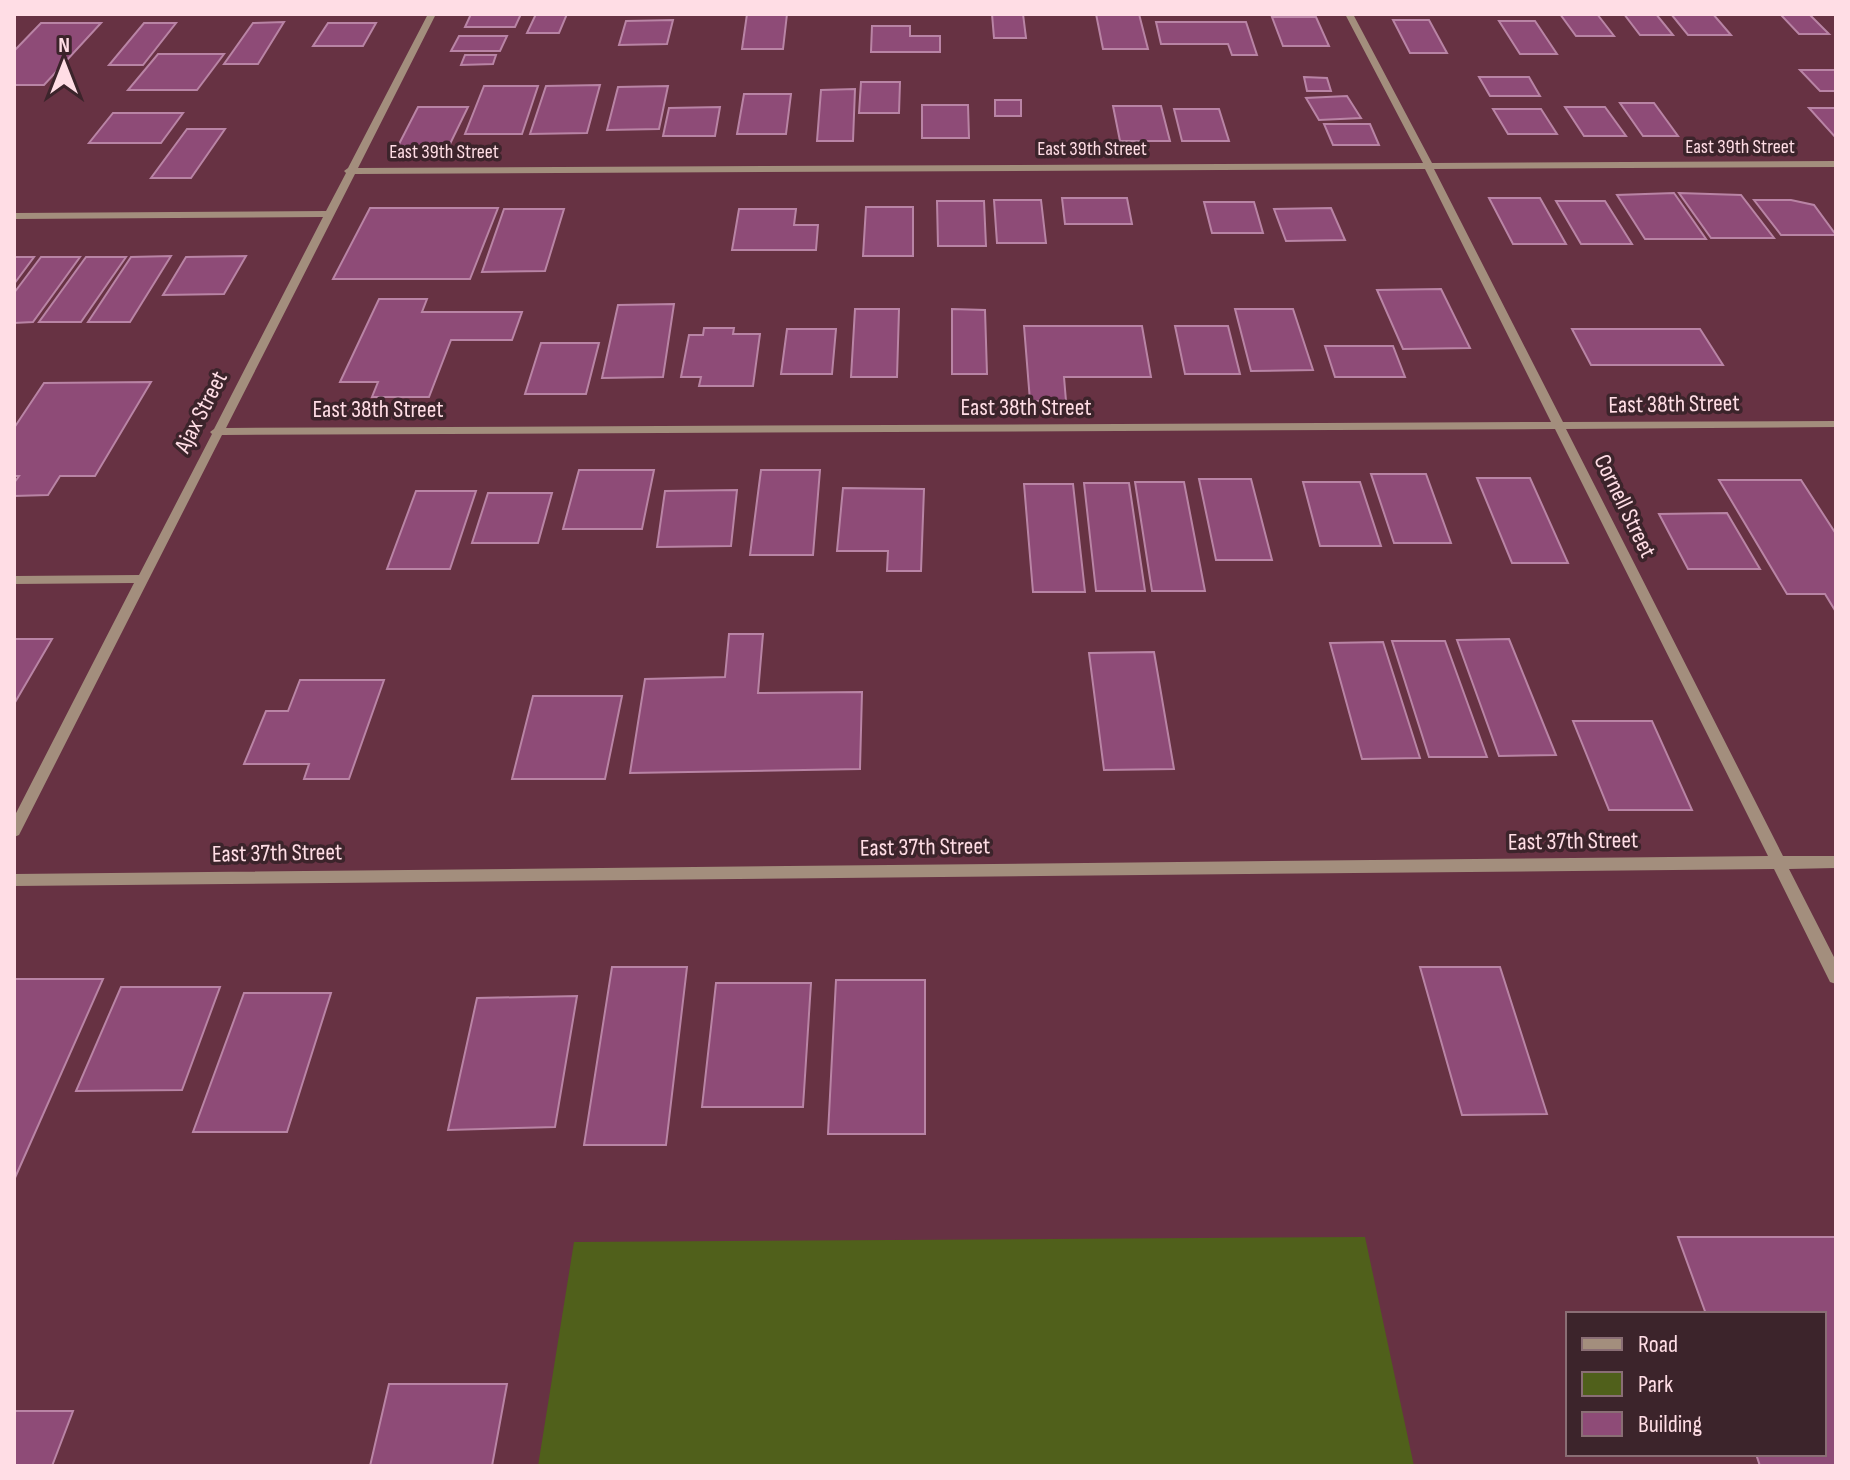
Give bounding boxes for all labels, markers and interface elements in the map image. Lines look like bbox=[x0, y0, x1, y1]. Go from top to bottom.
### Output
north arrow bbox=[24, 24, 104, 104]
text: N bbox=[58, 32, 70, 59]
street label: East 39th Street bbox=[1685, 135, 1795, 159]
street label: East 39th Street bbox=[1037, 137, 1147, 161]
street label: East 39th Street bbox=[389, 140, 499, 164]
street label: Ajax Street bbox=[168, 366, 234, 459]
street label: East 38th Street bbox=[1608, 388, 1740, 420]
street label: East 38th Street bbox=[960, 393, 1092, 422]
street label: East 38th Street bbox=[312, 395, 444, 424]
street label: Cornell Street bbox=[1588, 450, 1662, 562]
street label: East 37th Street bbox=[1508, 825, 1638, 857]
street label: East 37th Street bbox=[860, 831, 990, 863]
street label: East 37th Street bbox=[212, 837, 342, 869]
legend bbox=[1566, 1312, 1826, 1456]
text: Road bbox=[1638, 1330, 1678, 1359]
text: Park bbox=[1638, 1370, 1673, 1399]
text: Building bbox=[1638, 1410, 1702, 1439]

